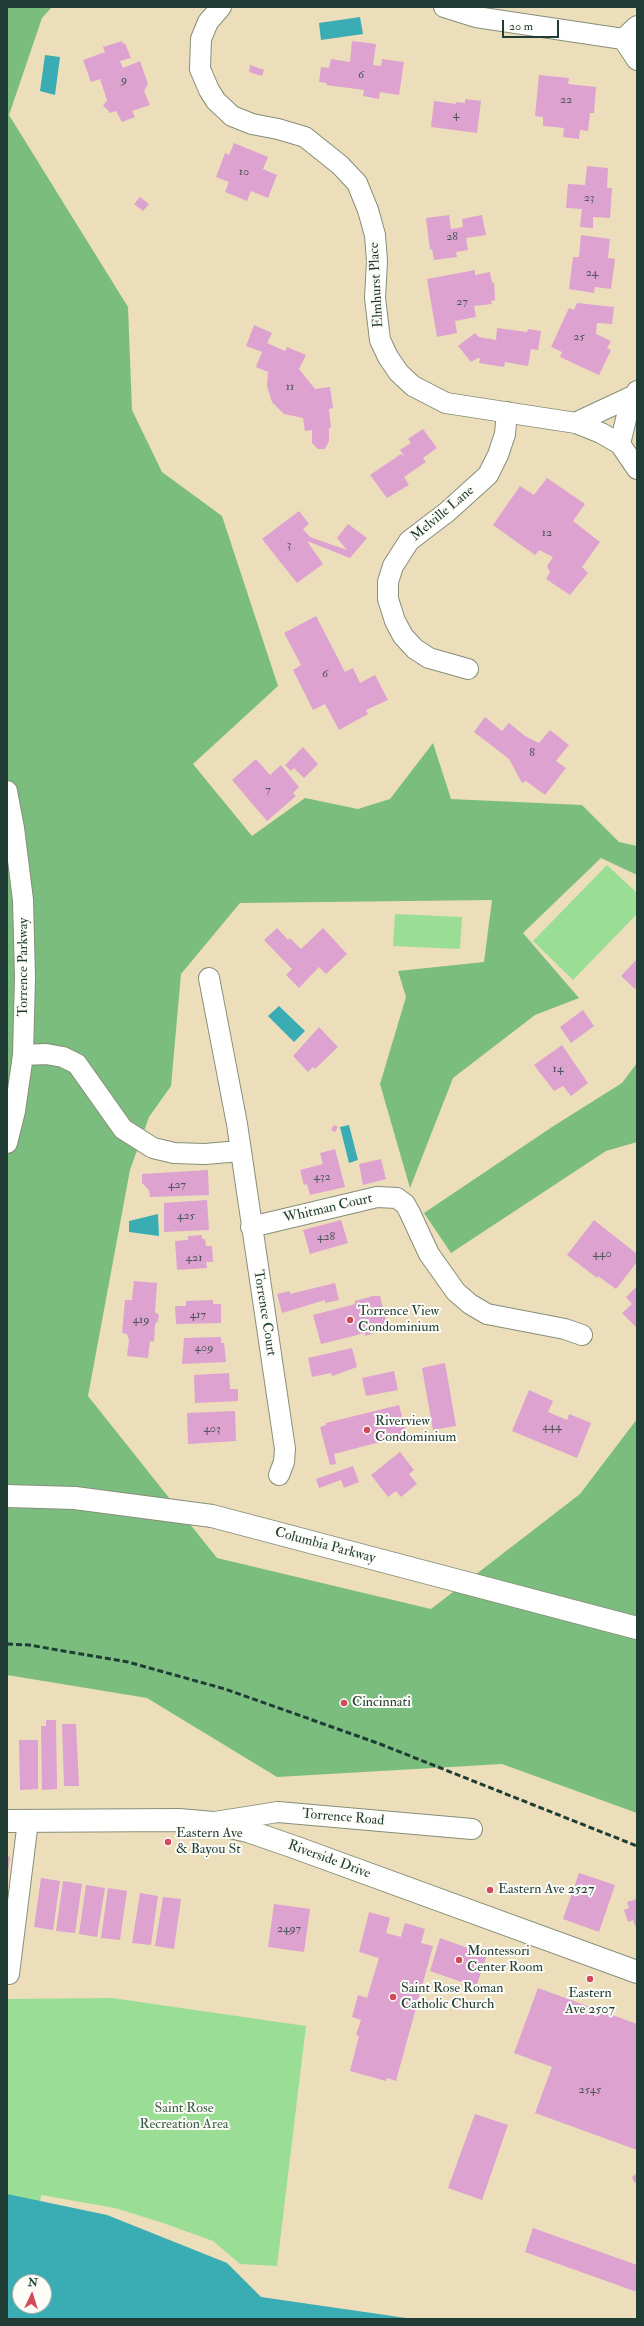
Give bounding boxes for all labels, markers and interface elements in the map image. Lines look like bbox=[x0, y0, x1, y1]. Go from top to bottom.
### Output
scale bar bbox=[504, 12, 561, 38]
text: 20 m bbox=[509, 19, 533, 34]
house number: 6 bbox=[358, 68, 364, 82]
house number: 9 bbox=[121, 73, 127, 87]
house number: 22 bbox=[560, 93, 572, 107]
house number: 4 bbox=[453, 108, 459, 122]
house number: 10 bbox=[239, 165, 249, 179]
house number: 23 bbox=[584, 191, 594, 205]
house number: 28 bbox=[446, 230, 458, 244]
street label: Elmhurst Place bbox=[366, 242, 388, 328]
house number: 24 bbox=[586, 266, 598, 280]
house number: 27 bbox=[456, 295, 468, 309]
house number: 25 bbox=[573, 330, 585, 344]
house number: 11 bbox=[286, 380, 294, 394]
street label: Melville Lane bbox=[408, 483, 478, 545]
house number: 12 bbox=[542, 526, 552, 540]
house number: 3 bbox=[287, 538, 291, 552]
house number: 6 bbox=[322, 667, 328, 681]
house number: 8 bbox=[529, 746, 535, 760]
house number: 7 bbox=[265, 783, 271, 797]
street label: Torrence Parkway bbox=[16, 918, 32, 1016]
house number: 14 bbox=[553, 1062, 563, 1076]
house number: 432 bbox=[313, 1170, 331, 1184]
house number: 427 bbox=[168, 1178, 186, 1192]
street label: Whitman Court bbox=[282, 1191, 374, 1227]
house number: 425 bbox=[177, 1209, 195, 1223]
house number: 428 bbox=[317, 1230, 335, 1244]
house number: 440 bbox=[592, 1247, 612, 1261]
house number: 421 bbox=[186, 1251, 202, 1265]
street label: Torrence Court bbox=[249, 1269, 279, 1357]
place label: Torrence View Condominium bbox=[358, 1304, 439, 1336]
house number: 417 bbox=[190, 1308, 206, 1322]
house number: 419 bbox=[133, 1313, 149, 1327]
marker: Torrence View Condominium bbox=[345, 1315, 355, 1325]
house number: 409 bbox=[195, 1341, 213, 1355]
place label: Riverview Condominium bbox=[375, 1414, 456, 1446]
house number: 444 bbox=[542, 1420, 562, 1434]
house number: 403 bbox=[203, 1422, 221, 1436]
marker: Riverview Condominium bbox=[362, 1425, 372, 1435]
street label: Columbia Parkway bbox=[273, 1524, 377, 1568]
place label: Cincinnati bbox=[352, 1695, 411, 1711]
marker: Cincinnati bbox=[339, 1698, 349, 1708]
street label: Torrence Road bbox=[301, 1806, 385, 1830]
place label: Eastern Ave & Bayou St bbox=[176, 1826, 243, 1858]
marker: Eastern Ave & Bayou St bbox=[163, 1837, 173, 1847]
street label: Riverside Drive bbox=[285, 1837, 373, 1883]
place label: Eastern Ave 2527 bbox=[498, 1882, 594, 1898]
marker: Eastern Ave 2527 bbox=[485, 1885, 495, 1895]
house number: 2497 bbox=[277, 1922, 301, 1936]
place label: Montessori Center Room bbox=[467, 1944, 543, 1976]
marker: Montessori Center Room bbox=[454, 1955, 464, 1965]
marker: Eastern Ave 2507 bbox=[585, 1974, 595, 1984]
place label: Saint Rose Roman Catholic Church bbox=[401, 1981, 504, 2014]
place label: Eastern Ave 2507 bbox=[565, 1986, 615, 2018]
marker: Saint Rose Roman Catholic Church bbox=[388, 1992, 398, 2002]
house number: 2545 bbox=[579, 2083, 601, 2097]
park label: Saint Rose Recreation Area bbox=[140, 2101, 228, 2134]
north arrow bbox=[12, 2274, 52, 2314]
text: N bbox=[27, 2276, 38, 2289]

